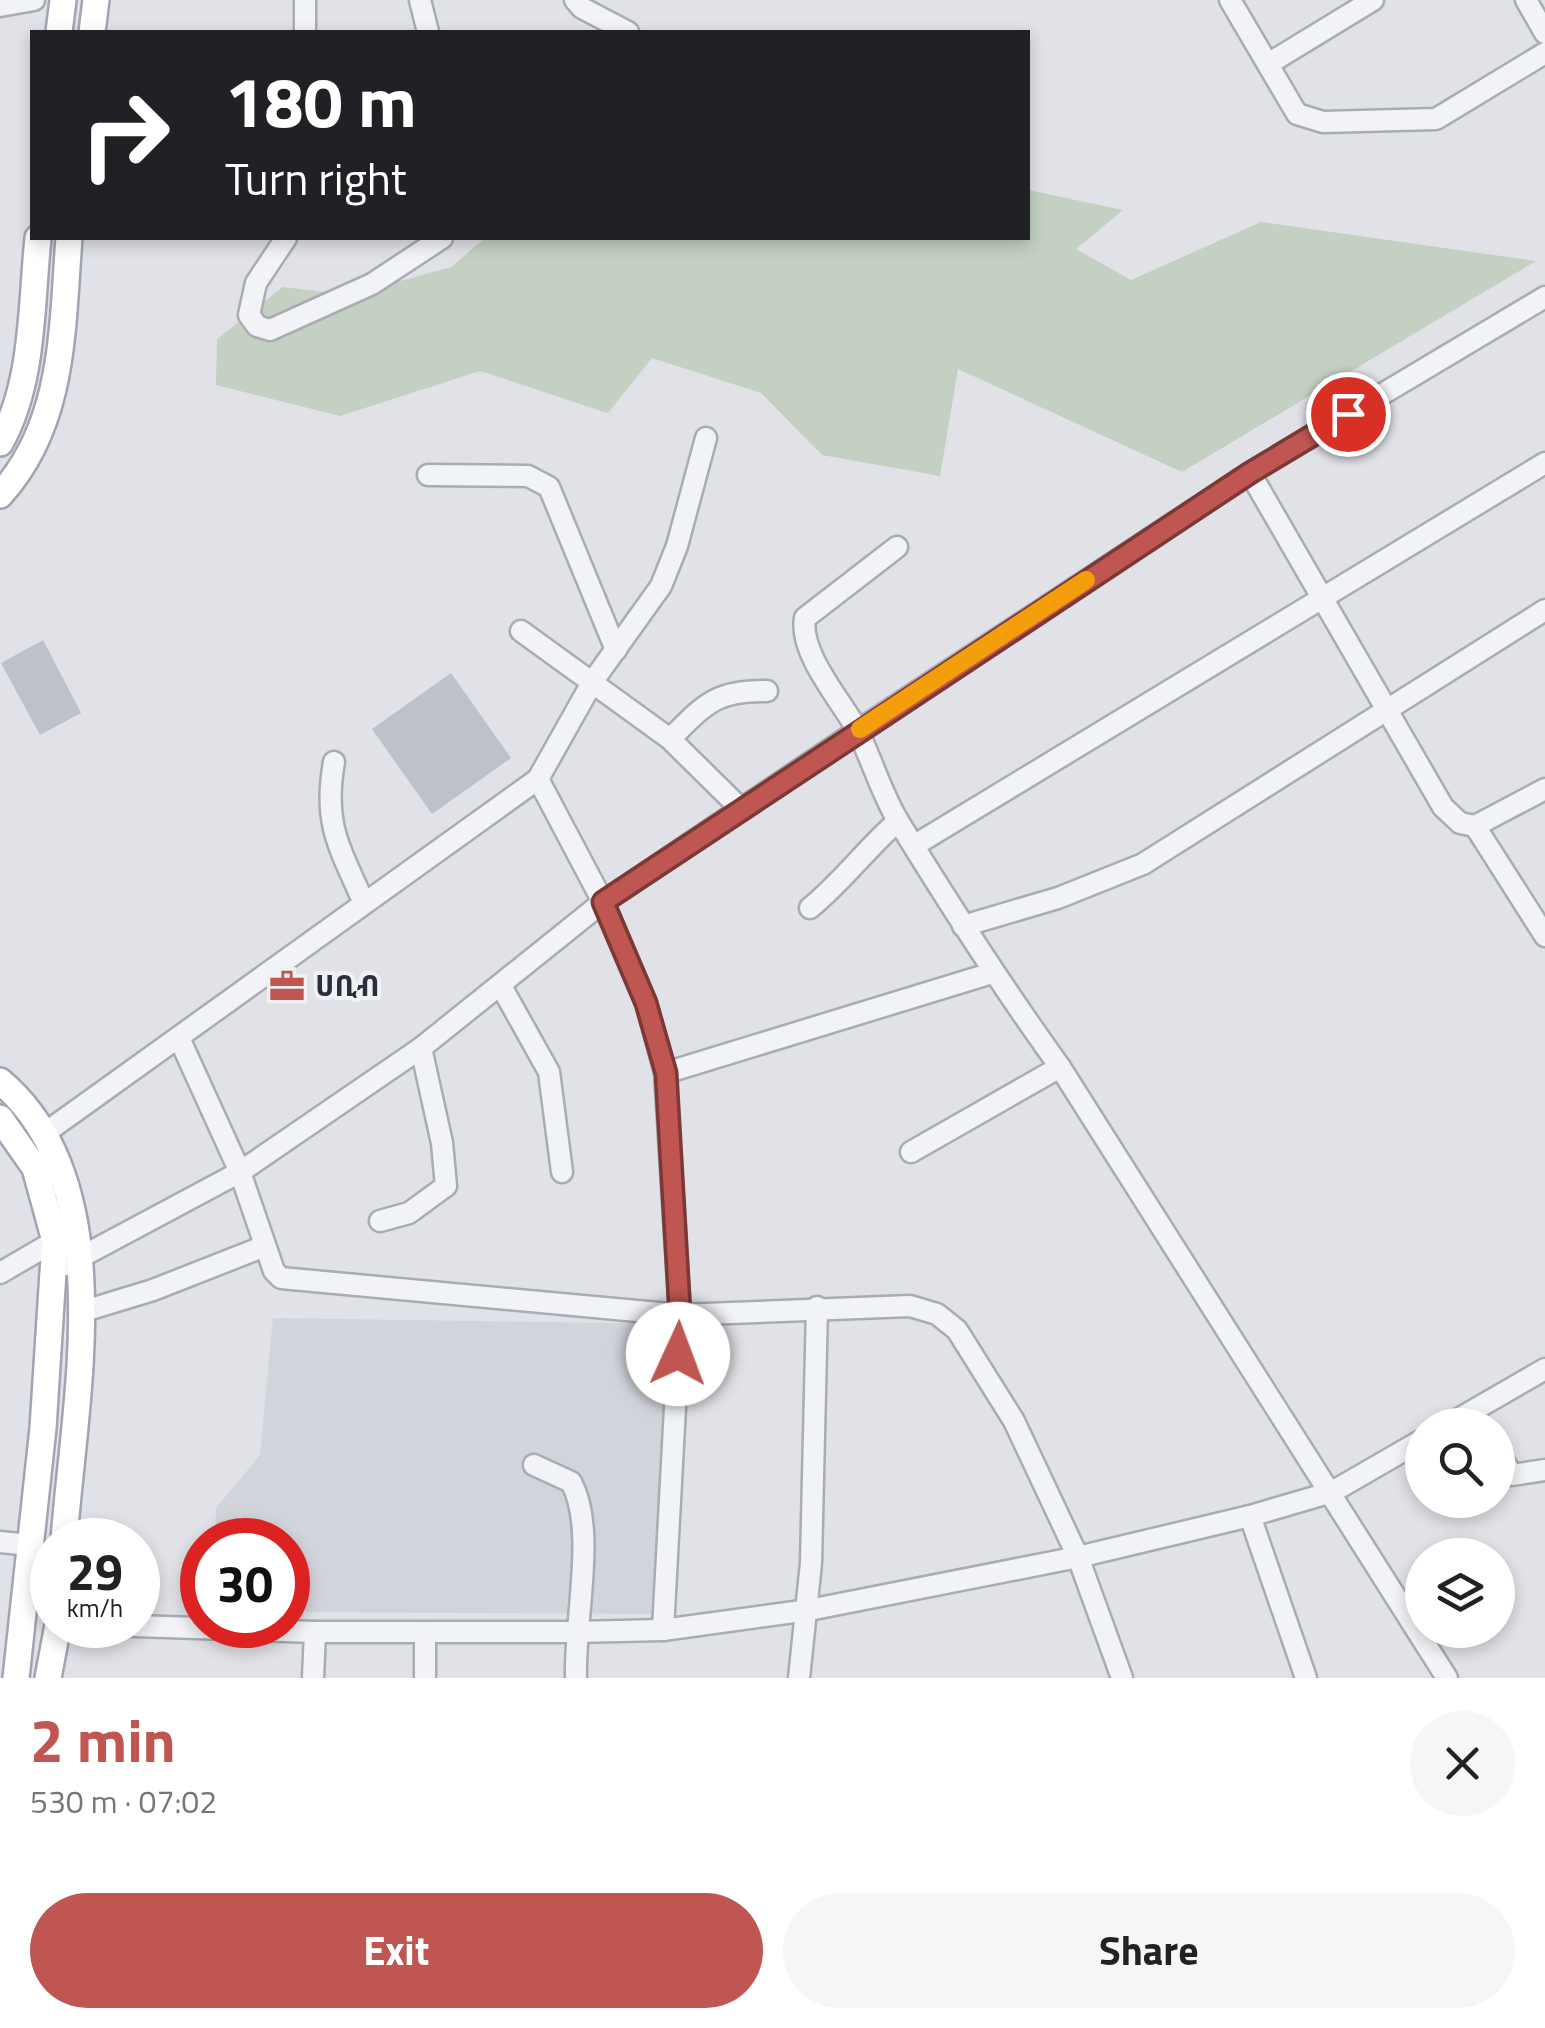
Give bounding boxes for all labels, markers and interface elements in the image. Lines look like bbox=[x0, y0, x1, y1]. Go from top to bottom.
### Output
text: 180 m bbox=[225, 48, 417, 154]
icon: right bbox=[60, 70, 190, 200]
text: Turn right bbox=[225, 144, 407, 212]
pin bbox=[1306, 372, 1391, 457]
icon: arrive bbox=[1321, 387, 1376, 442]
place label: ሀቢብ bbox=[315, 962, 380, 1008]
office icon: ሀቢብ bbox=[268, 967, 306, 1005]
position arrow bbox=[626, 1302, 730, 1406]
map controls bbox=[1405, 1408, 1515, 1648]
button: search bbox=[1405, 1408, 1515, 1518]
speed limit sign: 30 bbox=[180, 1518, 310, 1648]
text: 29 bbox=[67, 1533, 123, 1609]
button: layers bbox=[1405, 1538, 1515, 1648]
text: km/h bbox=[67, 1589, 123, 1627]
text: 2 min bbox=[30, 1694, 176, 1785]
button: close bbox=[1410, 1711, 1515, 1816]
text: 530 m · 07:02 bbox=[30, 1777, 217, 1825]
button: Exit bbox=[30, 1893, 763, 2008]
button: Share bbox=[783, 1893, 1515, 2008]

